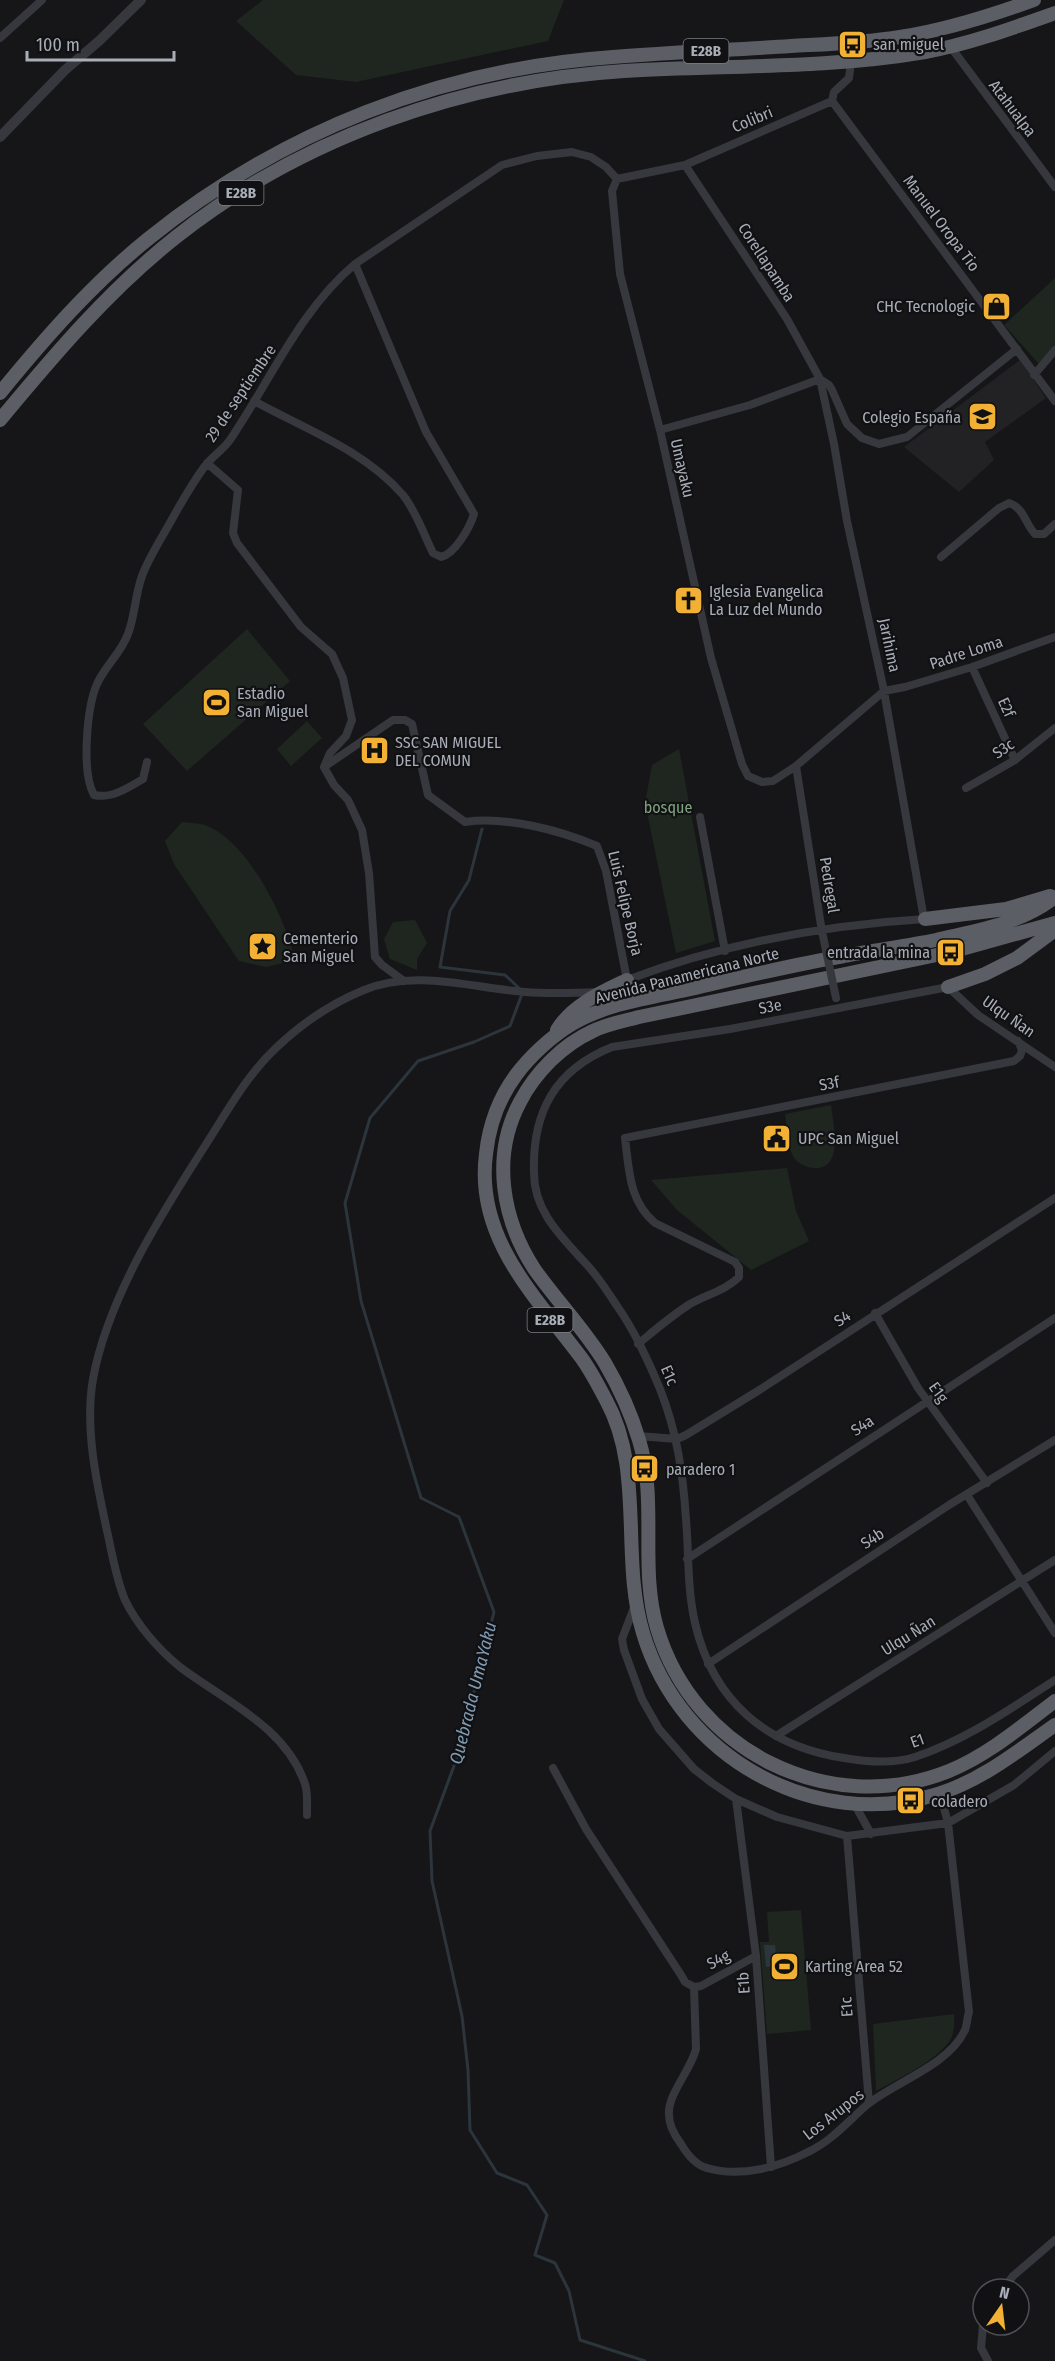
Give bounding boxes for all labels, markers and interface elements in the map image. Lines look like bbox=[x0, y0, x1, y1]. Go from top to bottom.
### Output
scale bar bbox=[27, 24, 174, 62]
bus stop icon: san miguel bbox=[836, 28, 868, 60]
text: 100 m bbox=[36, 34, 80, 56]
place label: san miguel bbox=[873, 35, 944, 54]
road number: E28B bbox=[684, 39, 728, 63]
street label: Atahualpa bbox=[985, 76, 1040, 141]
street label: Colibri bbox=[729, 102, 776, 137]
street label: Manuel Oropa Tio bbox=[899, 172, 984, 275]
road number: E28B bbox=[218, 181, 264, 205]
street label: Corellapamba bbox=[734, 219, 799, 305]
shop icon: CHC Tecnologic bbox=[980, 290, 1012, 322]
place label: CHC Tecnologic bbox=[876, 297, 975, 316]
street label: 29 de septiembre bbox=[201, 341, 280, 445]
school or university icon: Colegio España bbox=[966, 401, 998, 433]
place label: Colegio España bbox=[862, 408, 961, 427]
street label: Umayaku bbox=[667, 437, 698, 499]
place label: Iglesia Evangelica La Luz del Mundo bbox=[709, 582, 824, 619]
church icon: Iglesia Evangelica La Luz del Mundo bbox=[672, 584, 704, 616]
street label: Jarihima bbox=[875, 617, 904, 674]
street label: Padre Loma bbox=[927, 632, 1005, 673]
place label: Estadio San Miguel bbox=[237, 684, 308, 721]
sports icon: Estadio San Miguel bbox=[200, 686, 232, 718]
street label: E2f bbox=[994, 694, 1020, 721]
place label: SSC SAN MIGUEL DEL COMUN bbox=[395, 733, 501, 770]
street label: S3c bbox=[989, 734, 1018, 762]
hospital icon: SSC SAN MIGUEL DEL COMUN bbox=[358, 735, 390, 767]
park label: bosque bbox=[644, 798, 692, 817]
street label: Luis Felipe Borja bbox=[604, 849, 647, 958]
street label: Pedregal bbox=[816, 856, 843, 914]
place label: Cementerio San Miguel bbox=[283, 929, 358, 966]
place icon: Cementerio San Miguel bbox=[246, 931, 278, 963]
bus stop icon: entrada la mina bbox=[935, 936, 967, 968]
street label: Avenida Panamericana Norte bbox=[593, 943, 781, 1008]
place label: entrada la mina bbox=[827, 943, 930, 962]
street label: Ulqu Ñan bbox=[979, 991, 1039, 1041]
street label: S3e bbox=[757, 995, 783, 1018]
street label: S3f bbox=[817, 1072, 842, 1095]
public building icon: UPC San Miguel bbox=[761, 1122, 793, 1154]
place label: UPC San Miguel bbox=[798, 1129, 899, 1148]
street label: S4 bbox=[830, 1306, 854, 1331]
road number: E28B bbox=[528, 1308, 572, 1332]
street label: E1c bbox=[657, 1362, 682, 1388]
street label: E1g bbox=[925, 1378, 953, 1407]
street label: S4a bbox=[847, 1411, 877, 1440]
bus stop icon: paradero 1 bbox=[629, 1453, 661, 1485]
place label: paradero 1 bbox=[666, 1460, 735, 1479]
street label: S4b bbox=[857, 1524, 888, 1553]
street label: Ulqu Ñan bbox=[878, 1611, 939, 1659]
water label: Quebrada UmaYaku bbox=[445, 1620, 501, 1766]
street label: E1 bbox=[908, 1729, 927, 1752]
bus stop icon: coladero bbox=[894, 1785, 926, 1817]
place label: coladero bbox=[931, 1792, 988, 1811]
street label: S4g bbox=[704, 1945, 733, 1973]
sports icon: Karting Area 52 bbox=[768, 1950, 800, 1982]
place label: Karting Area 52 bbox=[805, 1957, 903, 1976]
street label: E1b bbox=[733, 1971, 754, 1995]
street label: E1c bbox=[836, 1996, 857, 2018]
street label: Los Arupos bbox=[799, 2085, 868, 2144]
north arrow bbox=[971, 2277, 1031, 2337]
text: N bbox=[998, 2283, 1011, 2303]

